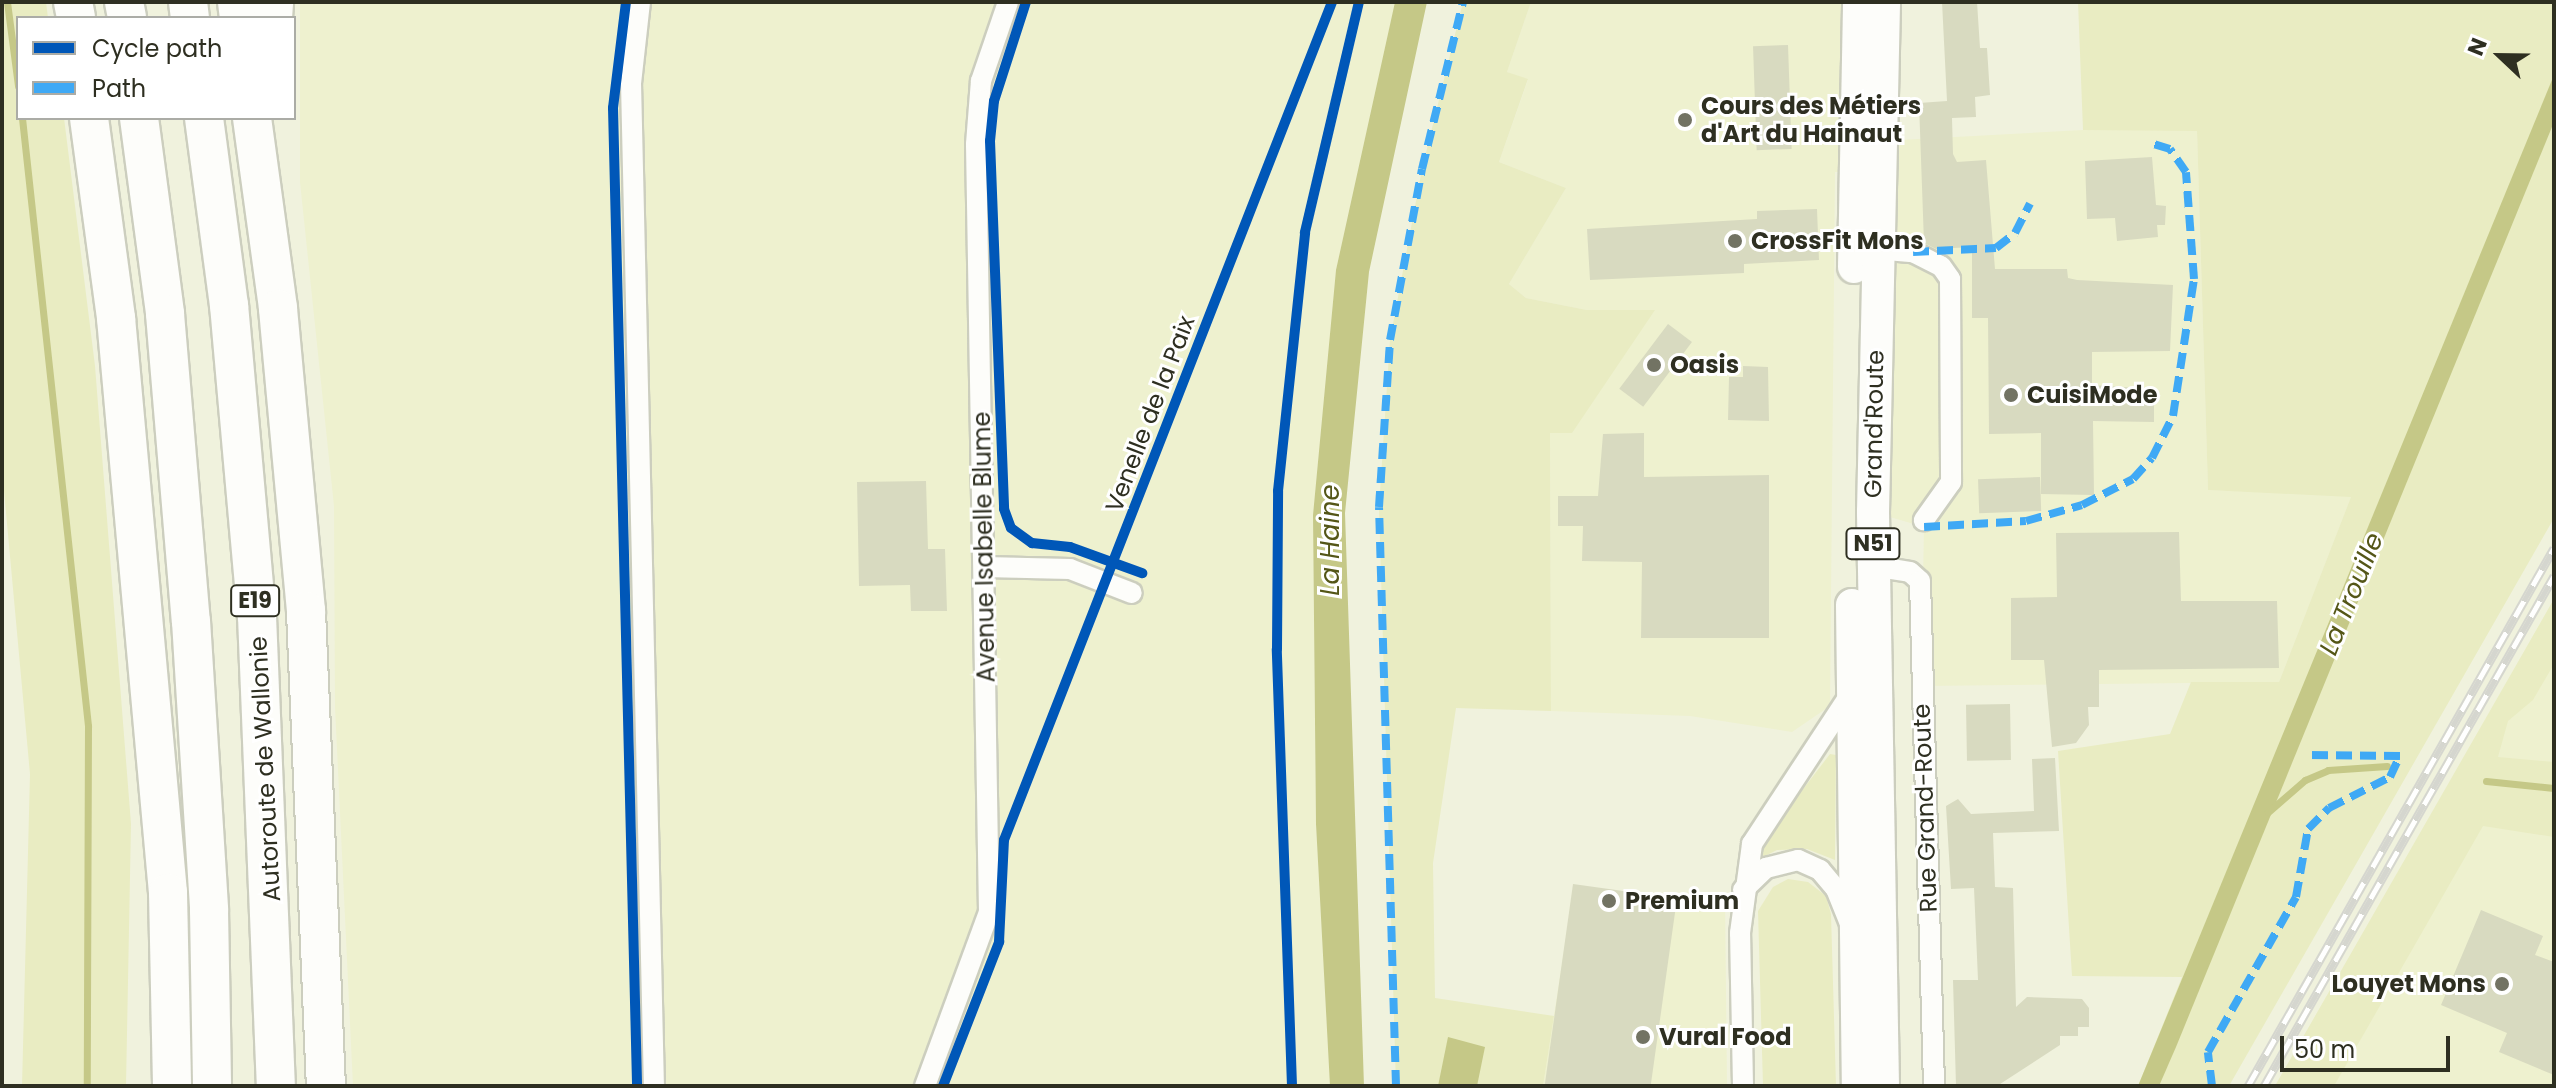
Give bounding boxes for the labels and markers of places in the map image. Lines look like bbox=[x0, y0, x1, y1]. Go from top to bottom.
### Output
place label: Cours des Métiers d'Art du Hainaut bbox=[1701, 92, 1921, 148]
marker: Cours des Métiers d'Art du Hainaut bbox=[1676, 111, 1694, 129]
place label: CrossFit Mons bbox=[1751, 227, 1924, 255]
marker: CrossFit Mons bbox=[1726, 232, 1744, 250]
place label: Oasis bbox=[1670, 351, 1739, 379]
marker: Oasis bbox=[1645, 356, 1663, 374]
place label: CuisiMode bbox=[2027, 381, 2157, 409]
marker: CuisiMode bbox=[2002, 386, 2020, 404]
place label: Premium bbox=[1625, 887, 1739, 915]
marker: Premium bbox=[1600, 892, 1618, 910]
place label: Louyet Mons bbox=[2331, 970, 2486, 998]
marker: Louyet Mons bbox=[2493, 975, 2511, 993]
place label: Vural Food bbox=[1659, 1023, 1791, 1051]
marker: Vural Food bbox=[1634, 1028, 1652, 1046]

